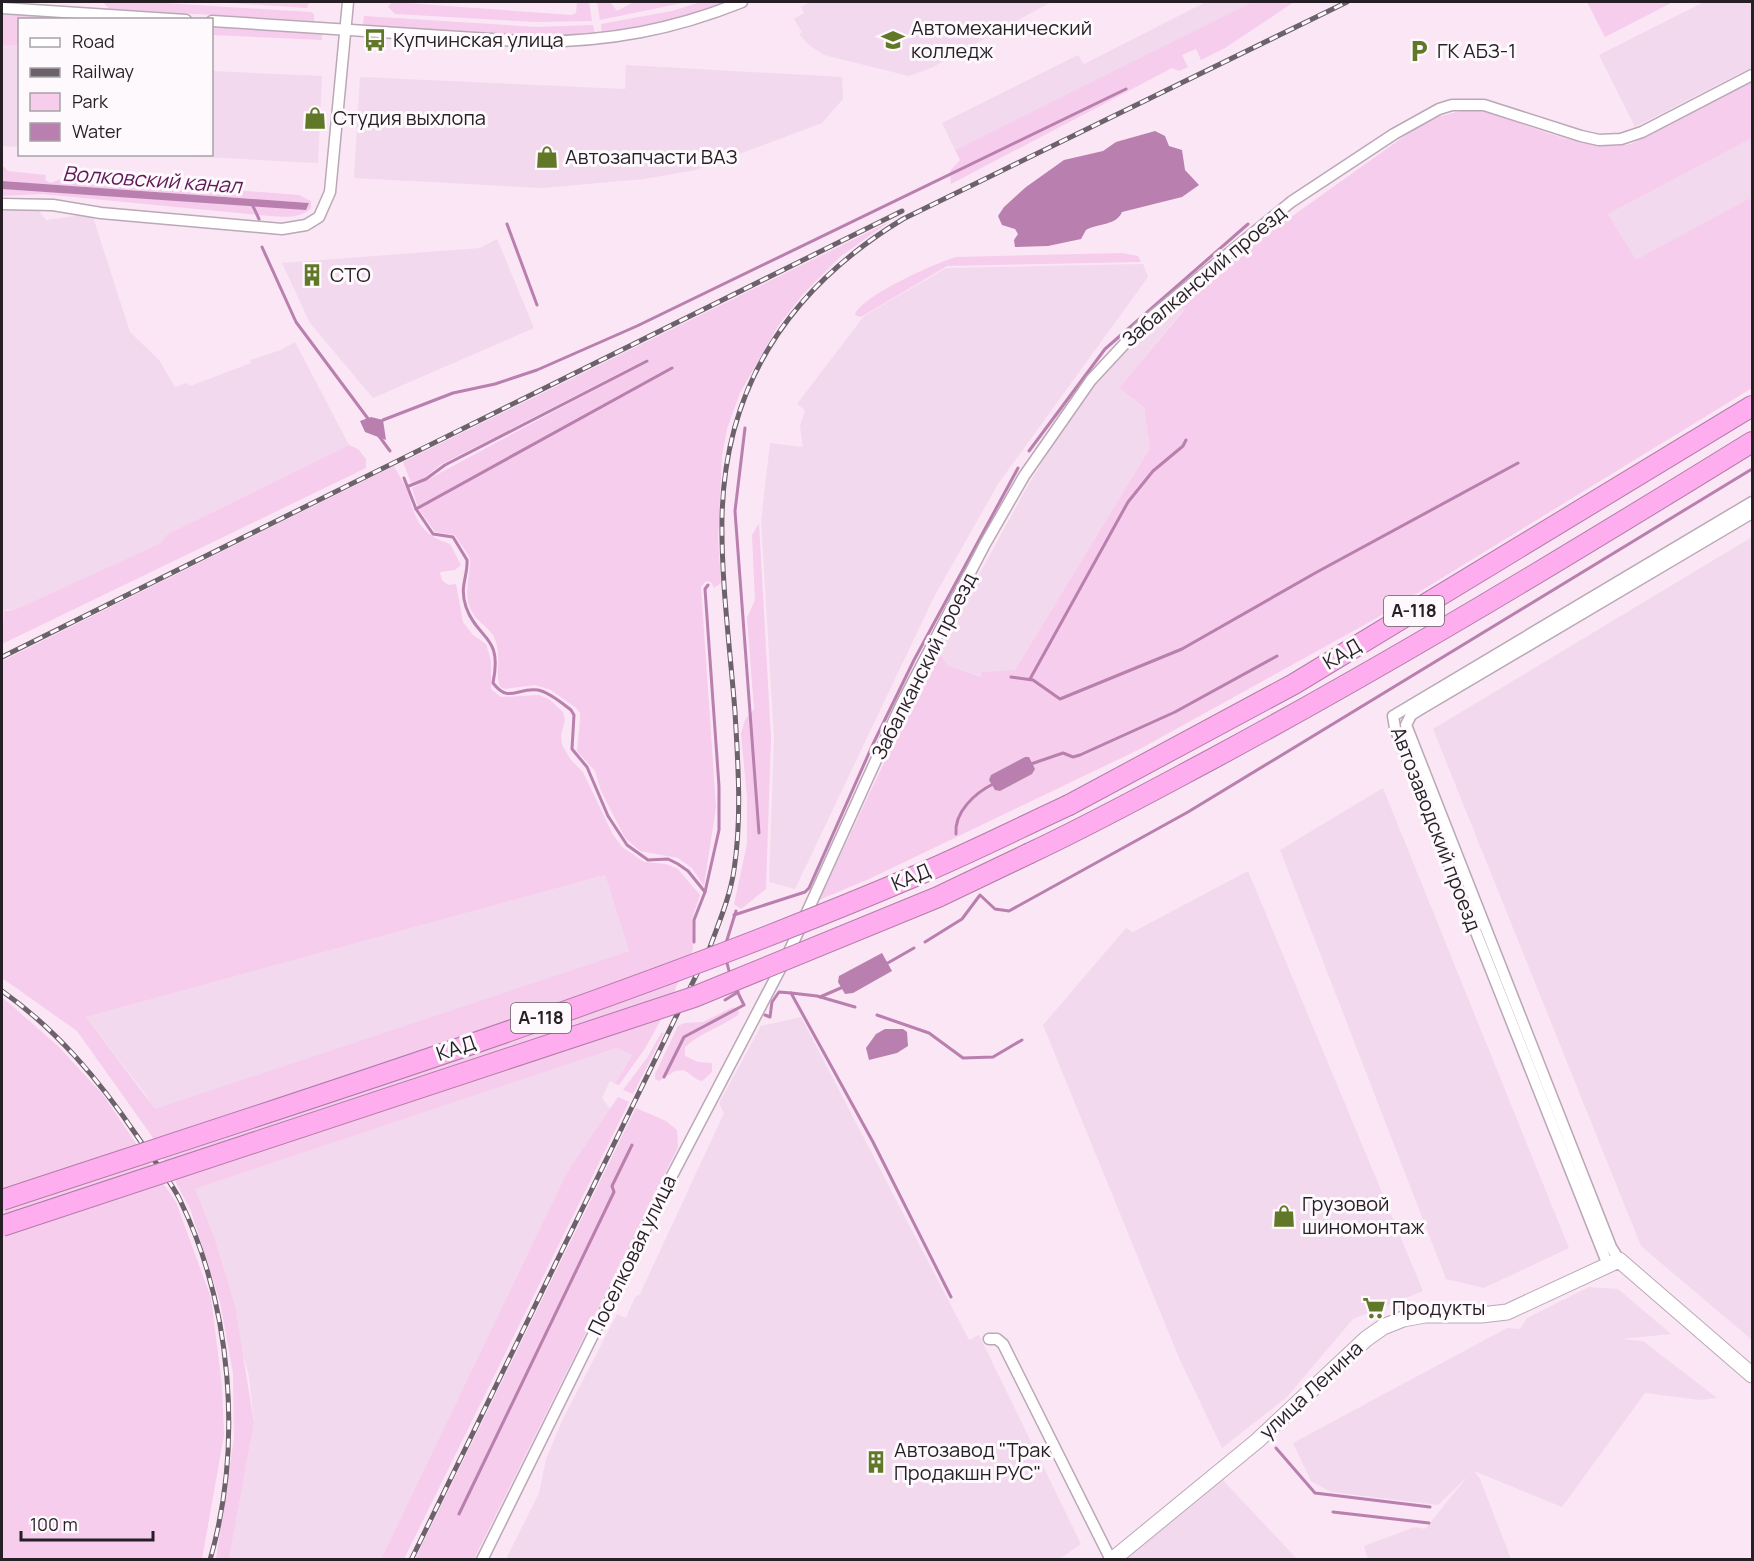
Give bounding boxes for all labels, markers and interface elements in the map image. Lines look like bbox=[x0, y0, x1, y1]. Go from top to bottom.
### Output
place label: Автомеханический колледж bbox=[911, 14, 1092, 64]
legend bbox=[18, 18, 213, 156]
place label: Купчинская улица bbox=[393, 26, 564, 53]
bus stop icon: Купчинская улица bbox=[362, 27, 388, 53]
school or university icon: Автомеханический колледж bbox=[880, 27, 906, 53]
text: Road bbox=[72, 29, 115, 53]
place label: ГК АБЗ-1 bbox=[1437, 37, 1516, 64]
parking icon: ГК АБЗ-1 bbox=[1406, 38, 1432, 64]
text: Railway bbox=[72, 59, 134, 83]
text: Park bbox=[72, 89, 109, 113]
place label: Студия выхлопа bbox=[333, 104, 486, 131]
shop icon: Студия выхлопа bbox=[302, 105, 328, 131]
text: Water bbox=[72, 119, 122, 143]
place label: Автозапчасти ВАЗ bbox=[565, 143, 737, 170]
shop icon: Автозапчасти ВАЗ bbox=[534, 144, 560, 170]
water label: Волковский канал bbox=[61, 159, 245, 199]
street label: Забалканский проезд bbox=[1116, 199, 1291, 352]
place label: СТО bbox=[330, 261, 371, 288]
building icon: СТО bbox=[299, 262, 325, 288]
street label: Забалканский проезд bbox=[865, 568, 982, 764]
road number: А-118 bbox=[1384, 596, 1444, 626]
street label: КАД bbox=[1318, 632, 1366, 675]
street label: Автозаводский проезд bbox=[1385, 723, 1488, 935]
street label: КАД bbox=[887, 856, 935, 897]
road number: А-118 bbox=[511, 1003, 571, 1033]
street label: КАД bbox=[433, 1028, 479, 1067]
street label: Поселковая улица bbox=[581, 1170, 682, 1339]
place label: Грузовой шиномонтаж bbox=[1302, 1190, 1425, 1240]
shop icon: Грузовой шиномонтаж bbox=[1271, 1203, 1297, 1229]
place label: Продукты bbox=[1392, 1294, 1485, 1321]
supermarket icon: Продукты bbox=[1361, 1295, 1387, 1321]
street label: улица Ленина bbox=[1253, 1335, 1368, 1445]
place label: Автозавод "Трак Продакшн РУС" bbox=[894, 1436, 1051, 1486]
building icon: Автозавод "Трак Продакшн РУС" bbox=[863, 1449, 889, 1475]
scale bar bbox=[21, 1504, 153, 1542]
text: 100 m bbox=[30, 1512, 78, 1536]

